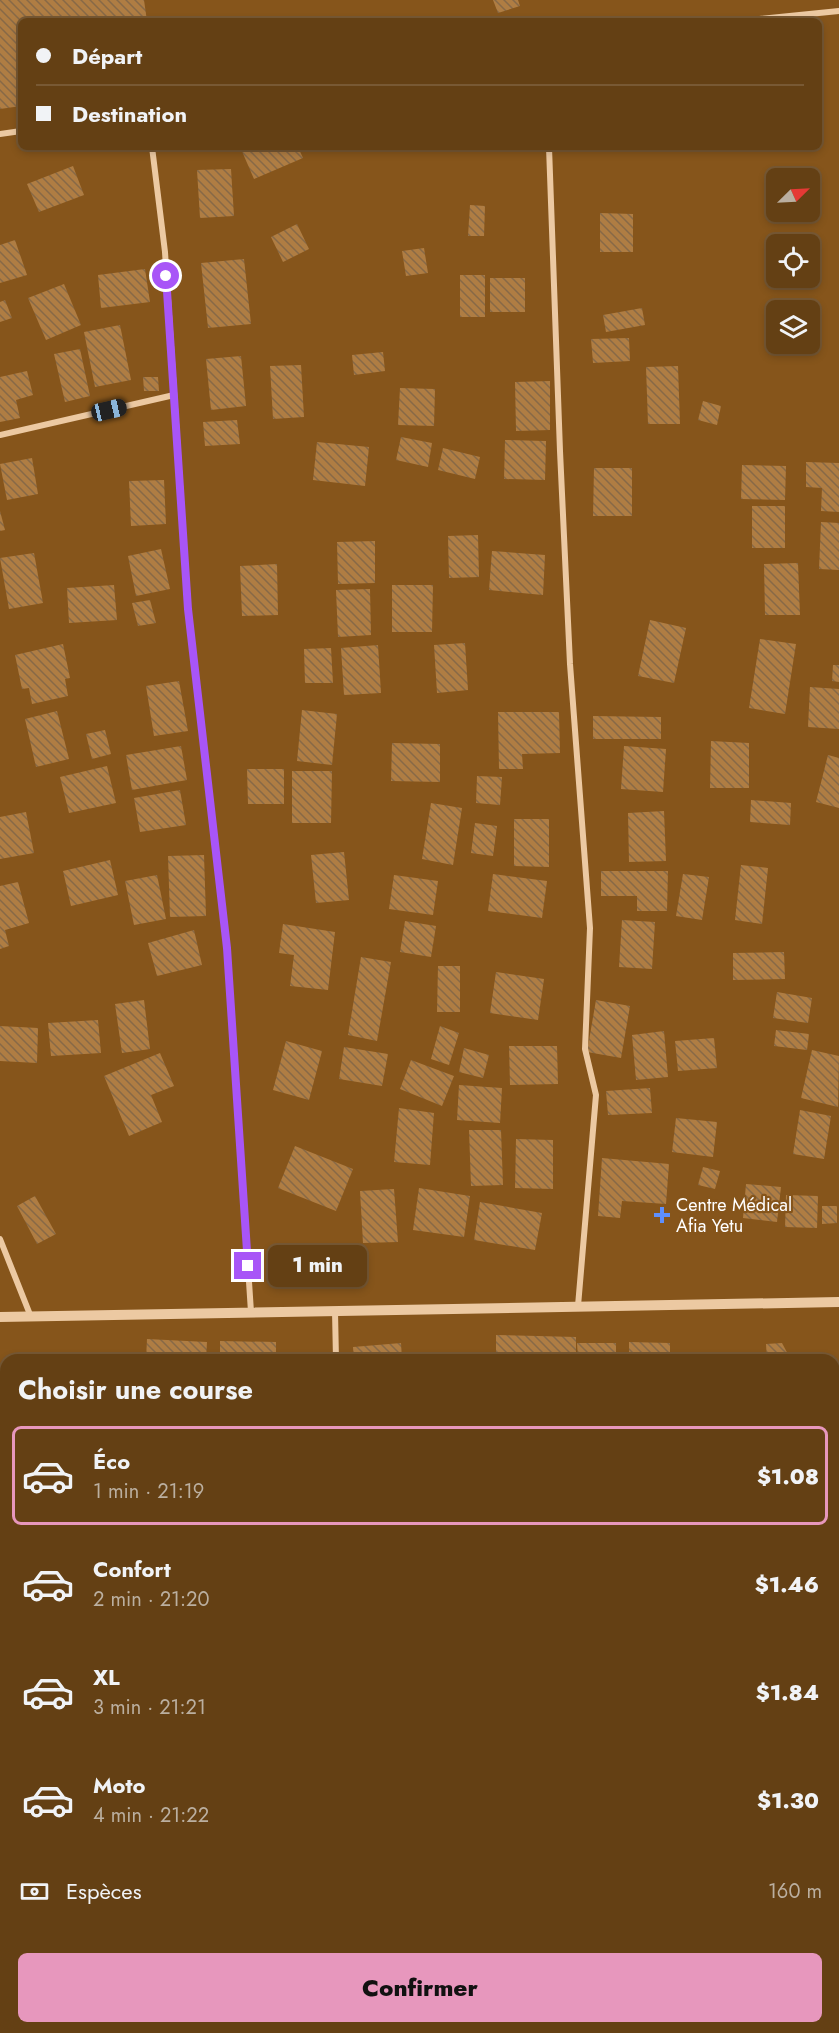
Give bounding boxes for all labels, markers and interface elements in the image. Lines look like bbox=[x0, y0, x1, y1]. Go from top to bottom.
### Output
text: Départ bbox=[72, 40, 142, 72]
text: Destination bbox=[72, 98, 187, 130]
north arrow bbox=[766, 168, 820, 222]
map controls bbox=[766, 168, 820, 354]
button: locate bbox=[766, 234, 820, 288]
route start bbox=[152, 262, 179, 289]
button: layers bbox=[766, 300, 820, 354]
car bbox=[89, 397, 129, 423]
place label: Centre Médical Afia Yetu bbox=[676, 1192, 792, 1239]
marker: Centre Médical Afia Yetu bbox=[653, 1206, 671, 1224]
callout: 1 min bbox=[269, 1245, 368, 1287]
text: 1 min bbox=[292, 1251, 343, 1280]
route end bbox=[234, 1252, 261, 1279]
text: Choisir une course bbox=[18, 1370, 253, 1409]
text: Éco bbox=[93, 1445, 130, 1477]
icon: car bbox=[21, 1449, 75, 1503]
text: $1.08 bbox=[757, 1460, 819, 1492]
text: 1 min · 21:19 bbox=[93, 1477, 204, 1506]
text: Confort bbox=[93, 1553, 171, 1585]
icon: car bbox=[21, 1557, 75, 1611]
text: $1.46 bbox=[755, 1568, 819, 1600]
text: 2 min · 21:20 bbox=[93, 1585, 209, 1614]
text: XL bbox=[93, 1661, 120, 1693]
icon: car bbox=[21, 1665, 75, 1719]
text: $1.84 bbox=[756, 1676, 819, 1708]
text: 3 min · 21:21 bbox=[93, 1693, 206, 1722]
text: Moto bbox=[93, 1769, 146, 1801]
icon: car bbox=[21, 1773, 75, 1827]
text: $1.30 bbox=[757, 1784, 819, 1816]
text: 4 min · 21:22 bbox=[93, 1801, 209, 1830]
icon: cash bbox=[18, 1875, 51, 1908]
text: Espèces bbox=[66, 1875, 142, 1907]
text: 160 m bbox=[768, 1877, 822, 1906]
button: Confirmer bbox=[18, 1953, 822, 2022]

